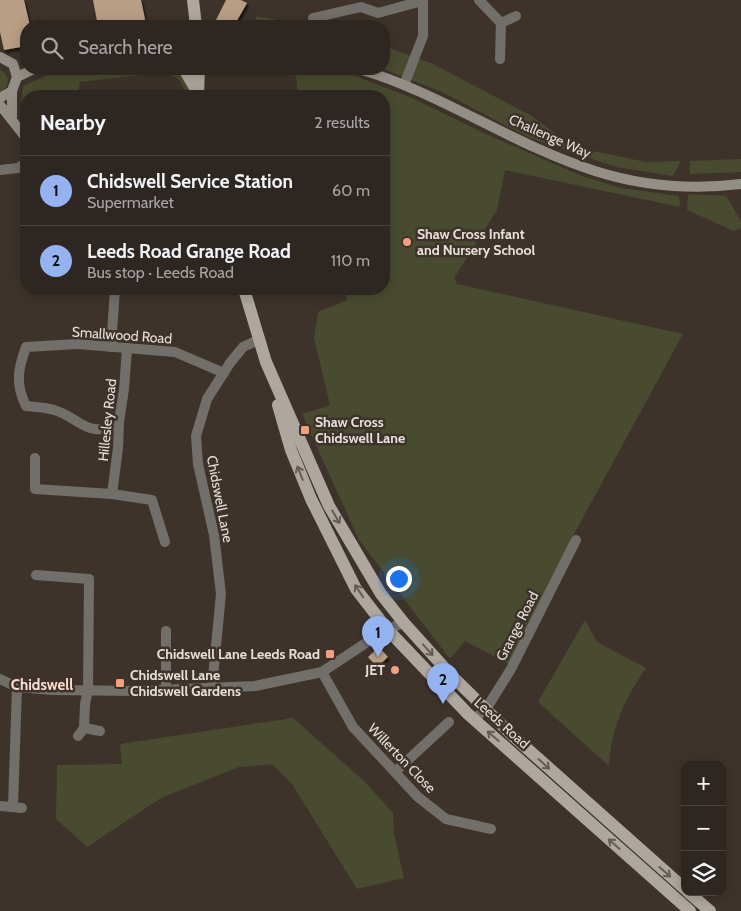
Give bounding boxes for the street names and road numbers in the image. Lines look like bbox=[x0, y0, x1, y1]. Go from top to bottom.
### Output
street label: Challenge Way bbox=[506, 110, 594, 162]
street label: Smallwood Road bbox=[71, 323, 173, 347]
street label: Hillesley Road bbox=[94, 378, 120, 462]
street label: Chidswell Lane bbox=[203, 454, 237, 544]
street label: Grange Road bbox=[492, 588, 542, 664]
street label: Leeds Road bbox=[471, 693, 533, 753]
street label: Willerton Close bbox=[364, 719, 440, 797]

